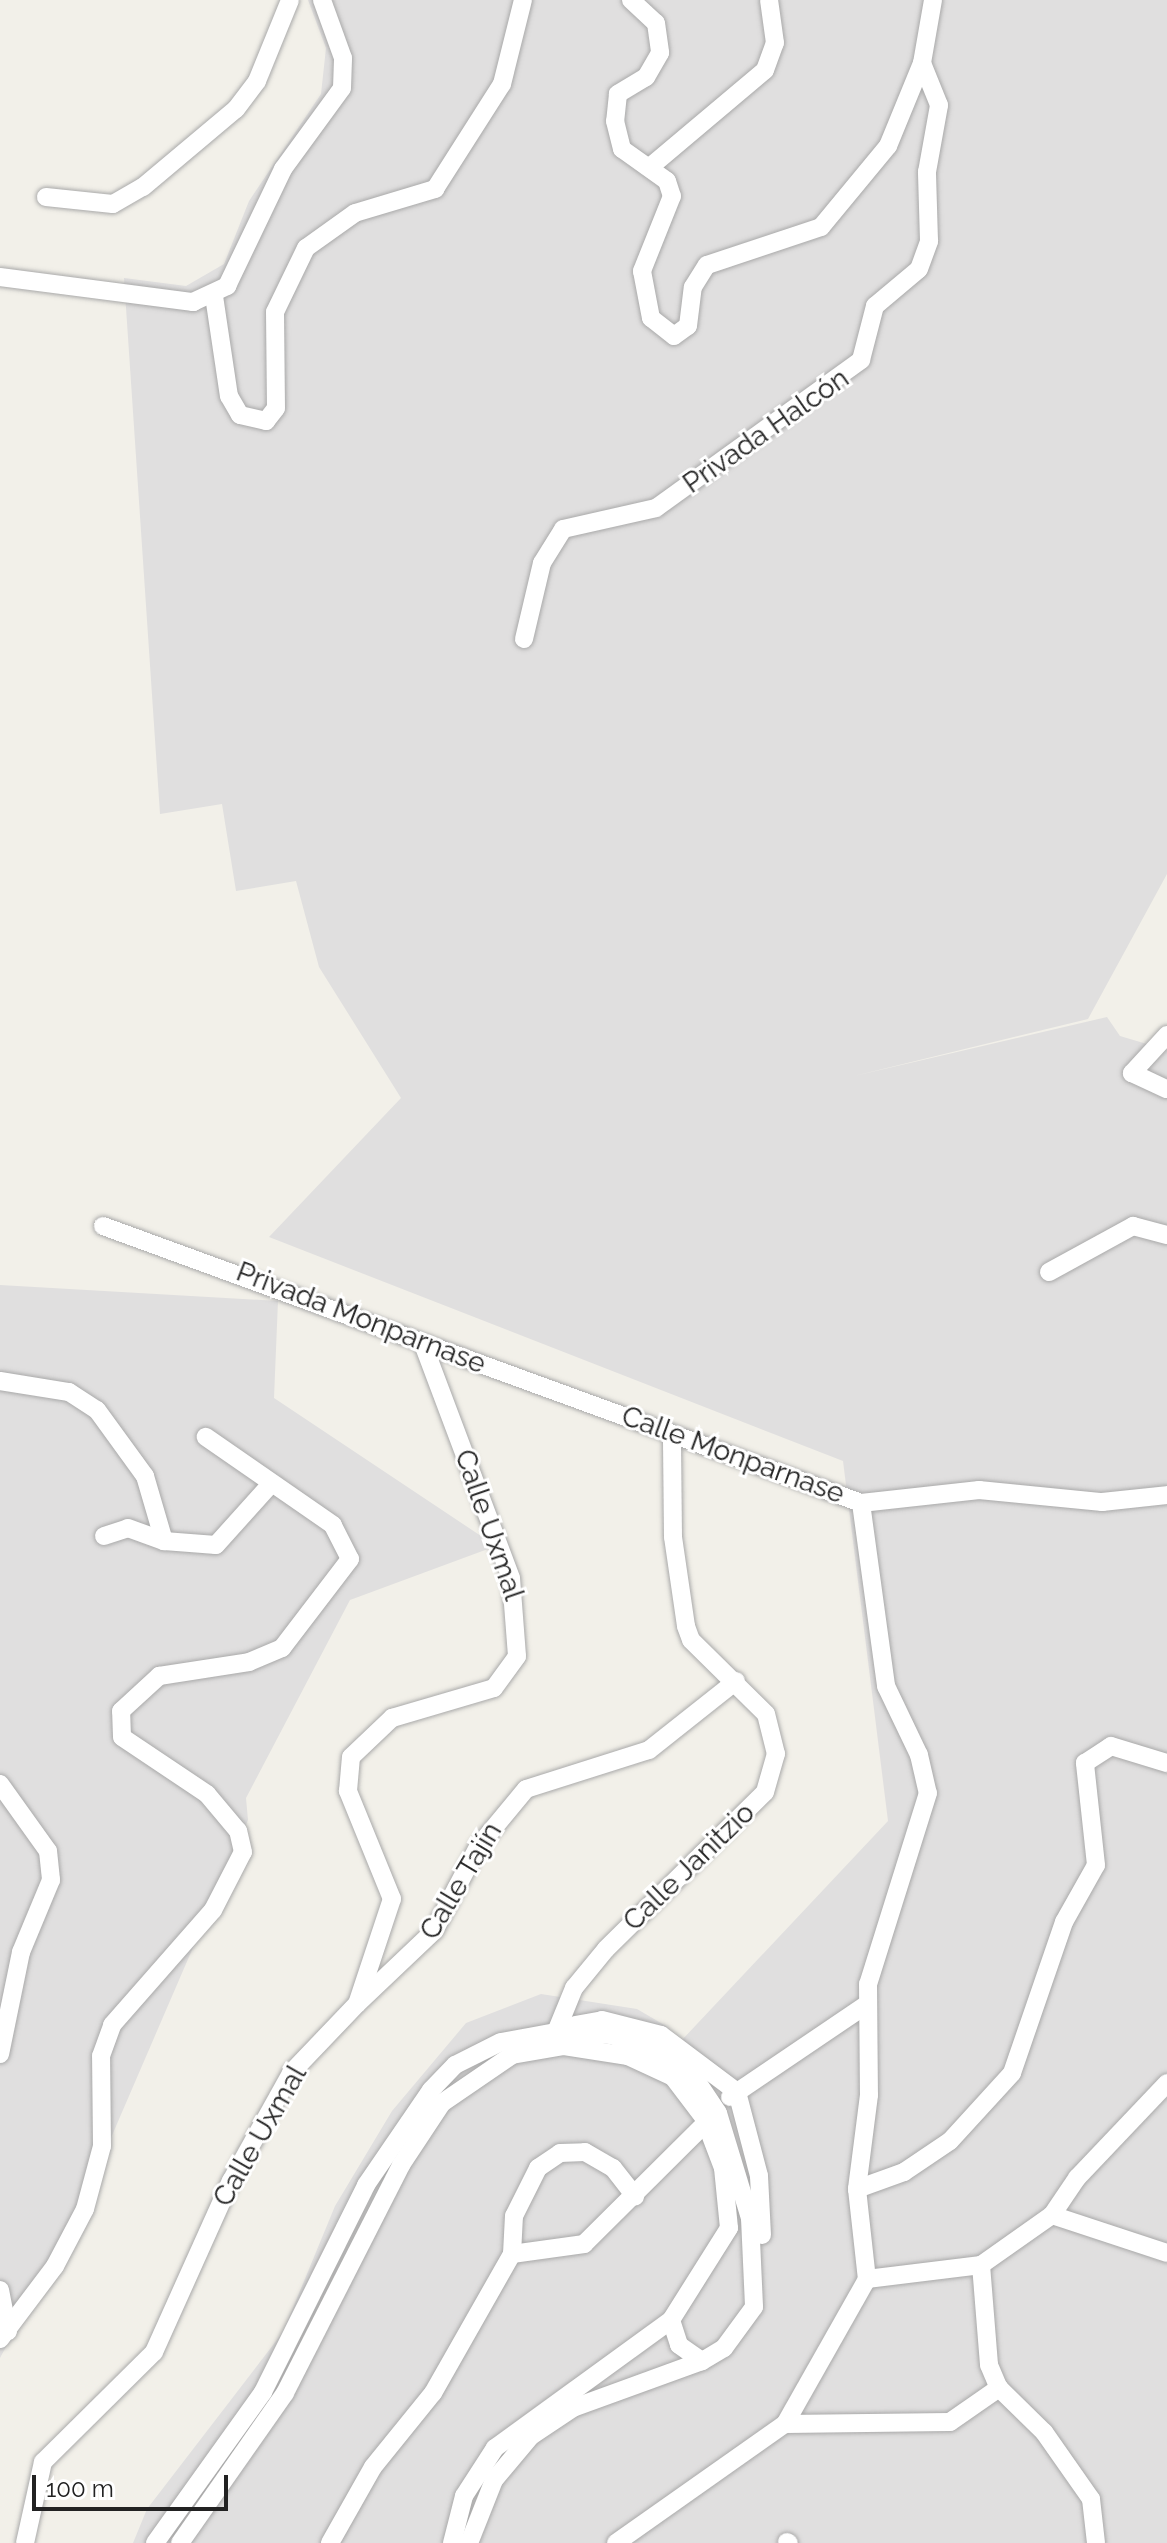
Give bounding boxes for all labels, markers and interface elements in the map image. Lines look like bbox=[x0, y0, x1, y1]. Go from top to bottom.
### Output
street label: Privada Halcón bbox=[677, 361, 855, 501]
street label: Privada Monparnase bbox=[232, 1255, 490, 1381]
street label: Calle Monparnase bbox=[617, 1399, 849, 1511]
street label: Calle Uxmal bbox=[448, 1445, 530, 1605]
street label: Calle Janitzio bbox=[616, 1796, 762, 1938]
street label: Calle Tajín bbox=[413, 1816, 509, 1946]
street label: Calle Uxmal bbox=[206, 2060, 314, 2212]
scale bar bbox=[36, 2459, 232, 2509]
text: 100 m bbox=[46, 2474, 114, 2503]

